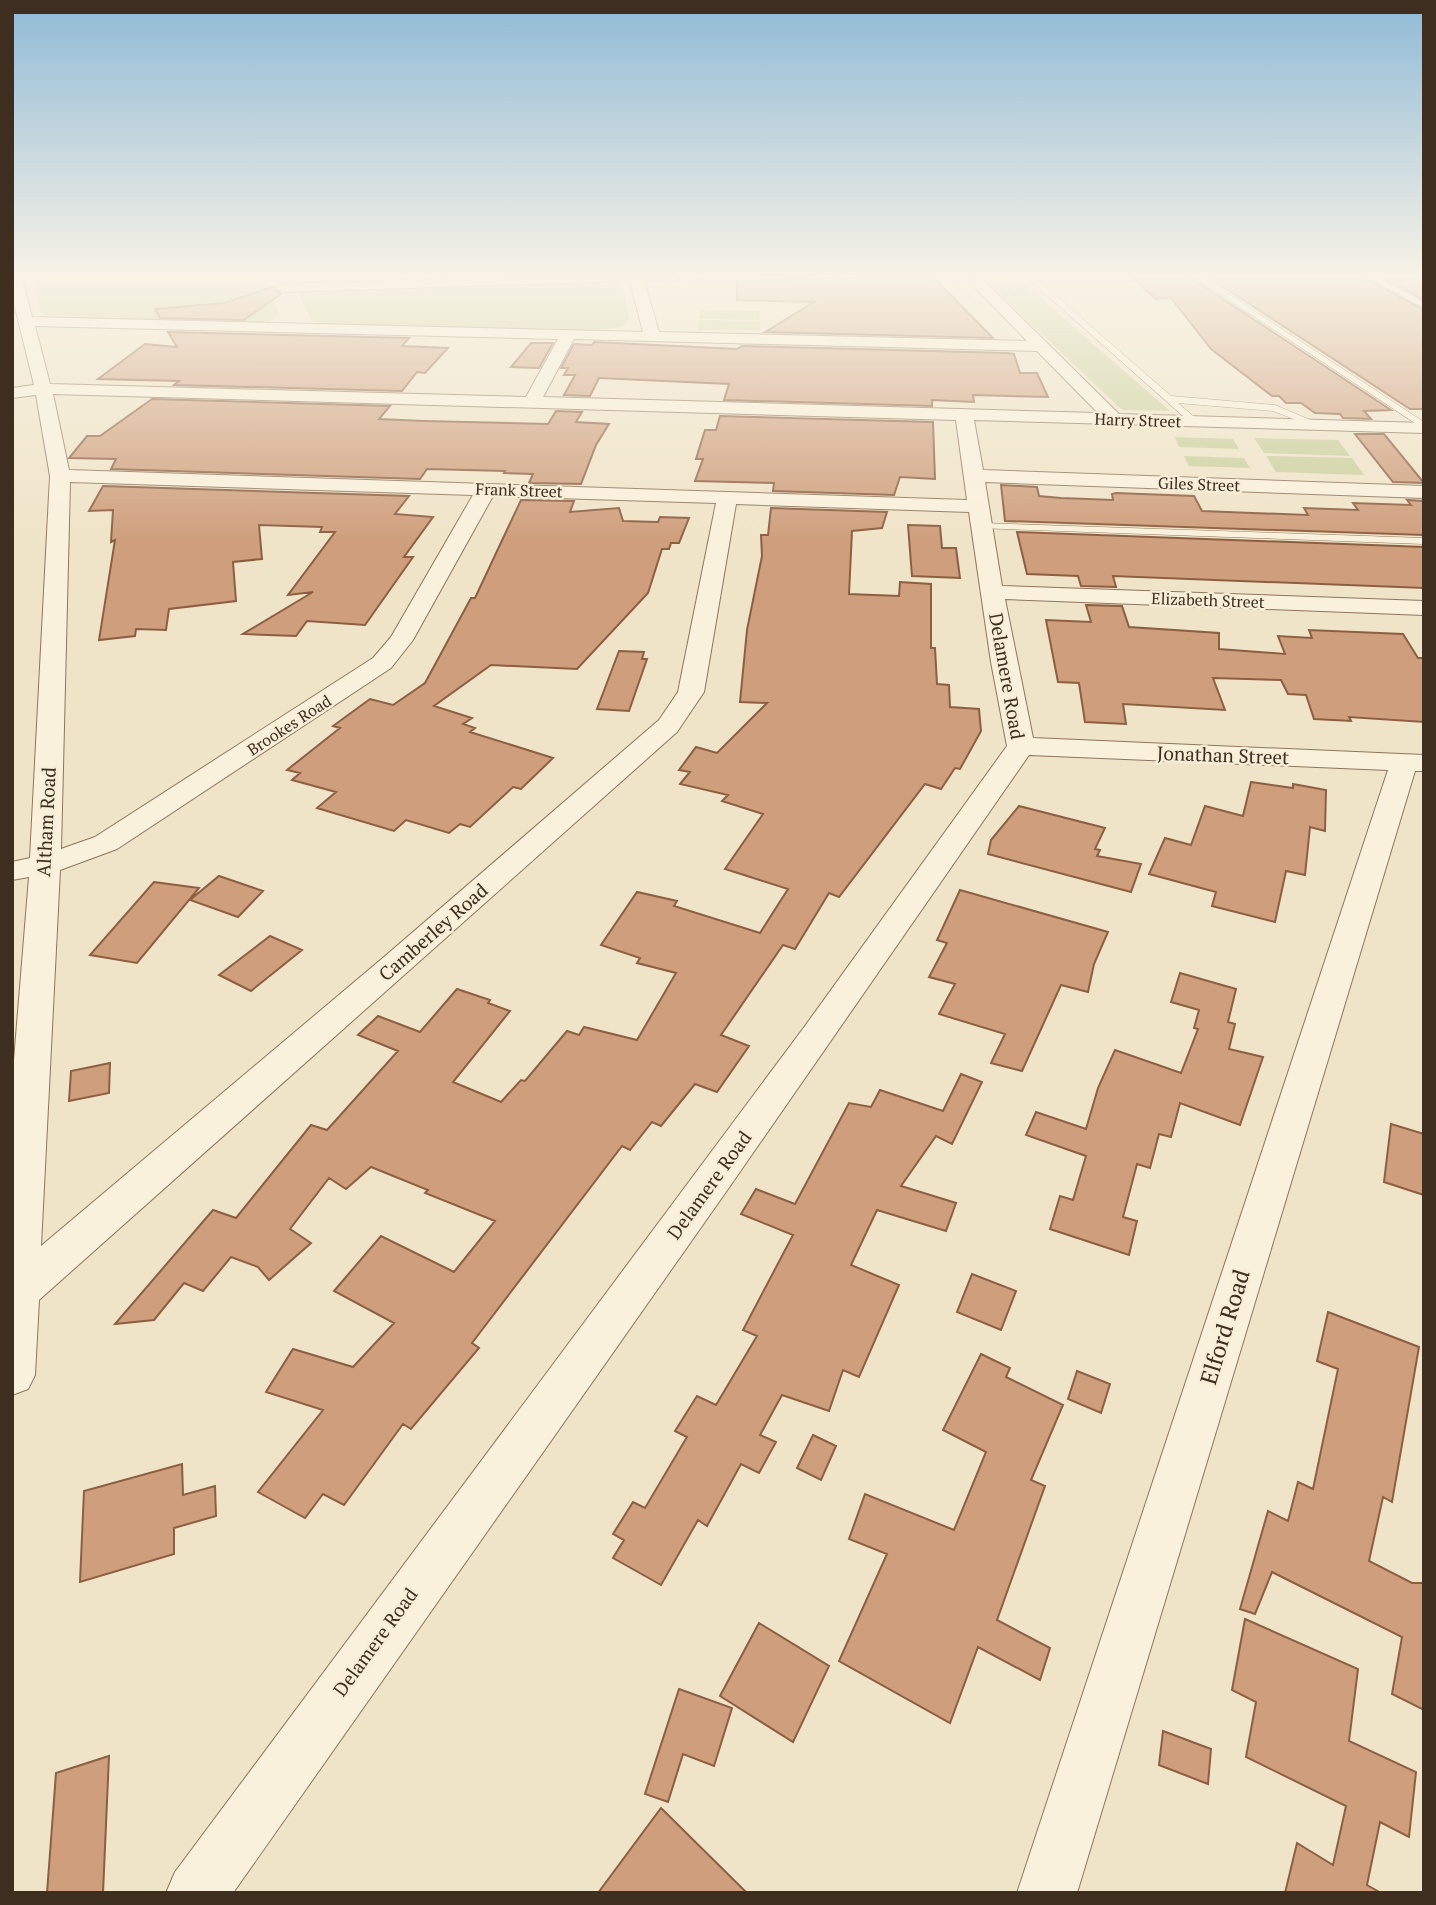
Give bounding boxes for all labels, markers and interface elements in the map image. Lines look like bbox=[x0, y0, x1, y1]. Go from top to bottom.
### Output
street label: Harry Street bbox=[1094, 407, 1182, 433]
street label: Giles Street bbox=[1158, 472, 1241, 496]
street label: Frank Street bbox=[475, 477, 563, 503]
street label: Elizabeth Street bbox=[1151, 587, 1265, 613]
street label: Delamere Road bbox=[984, 611, 1031, 742]
street label: Brookes Road bbox=[243, 689, 335, 760]
street label: Jonathan Street bbox=[1156, 740, 1290, 769]
street label: Altham Road bbox=[30, 766, 61, 878]
street label: Camberley Road bbox=[373, 877, 493, 986]
street label: Delamere Road bbox=[661, 1125, 757, 1244]
street label: Elford Road bbox=[1192, 1265, 1257, 1388]
street label: Delamere Road bbox=[327, 1582, 423, 1701]

